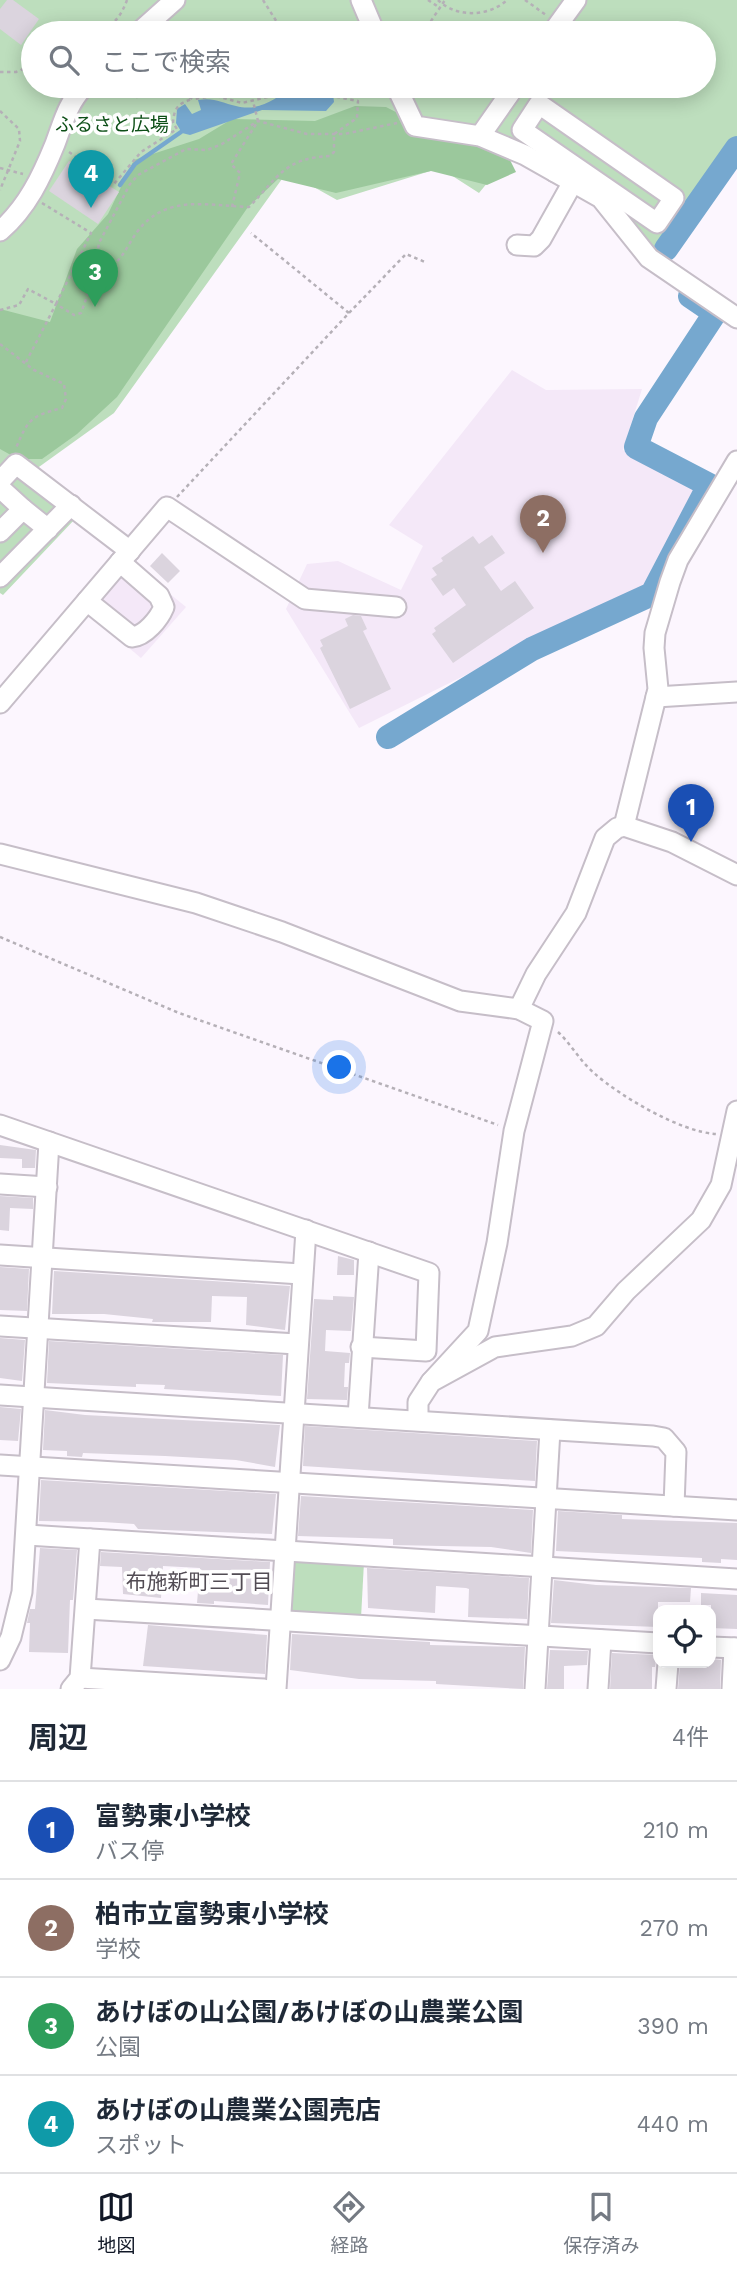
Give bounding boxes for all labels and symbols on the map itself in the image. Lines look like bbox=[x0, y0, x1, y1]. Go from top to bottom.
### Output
park label: ふるさと広場 bbox=[55, 113, 169, 136]
pin: 4 bbox=[68, 150, 114, 208]
pin: 3 bbox=[72, 249, 118, 307]
pin: 2 bbox=[520, 495, 566, 553]
pin: 1 bbox=[668, 784, 714, 842]
your location bbox=[322, 1050, 356, 1084]
district label: 布施新町三丁目 bbox=[126, 1569, 273, 1594]

